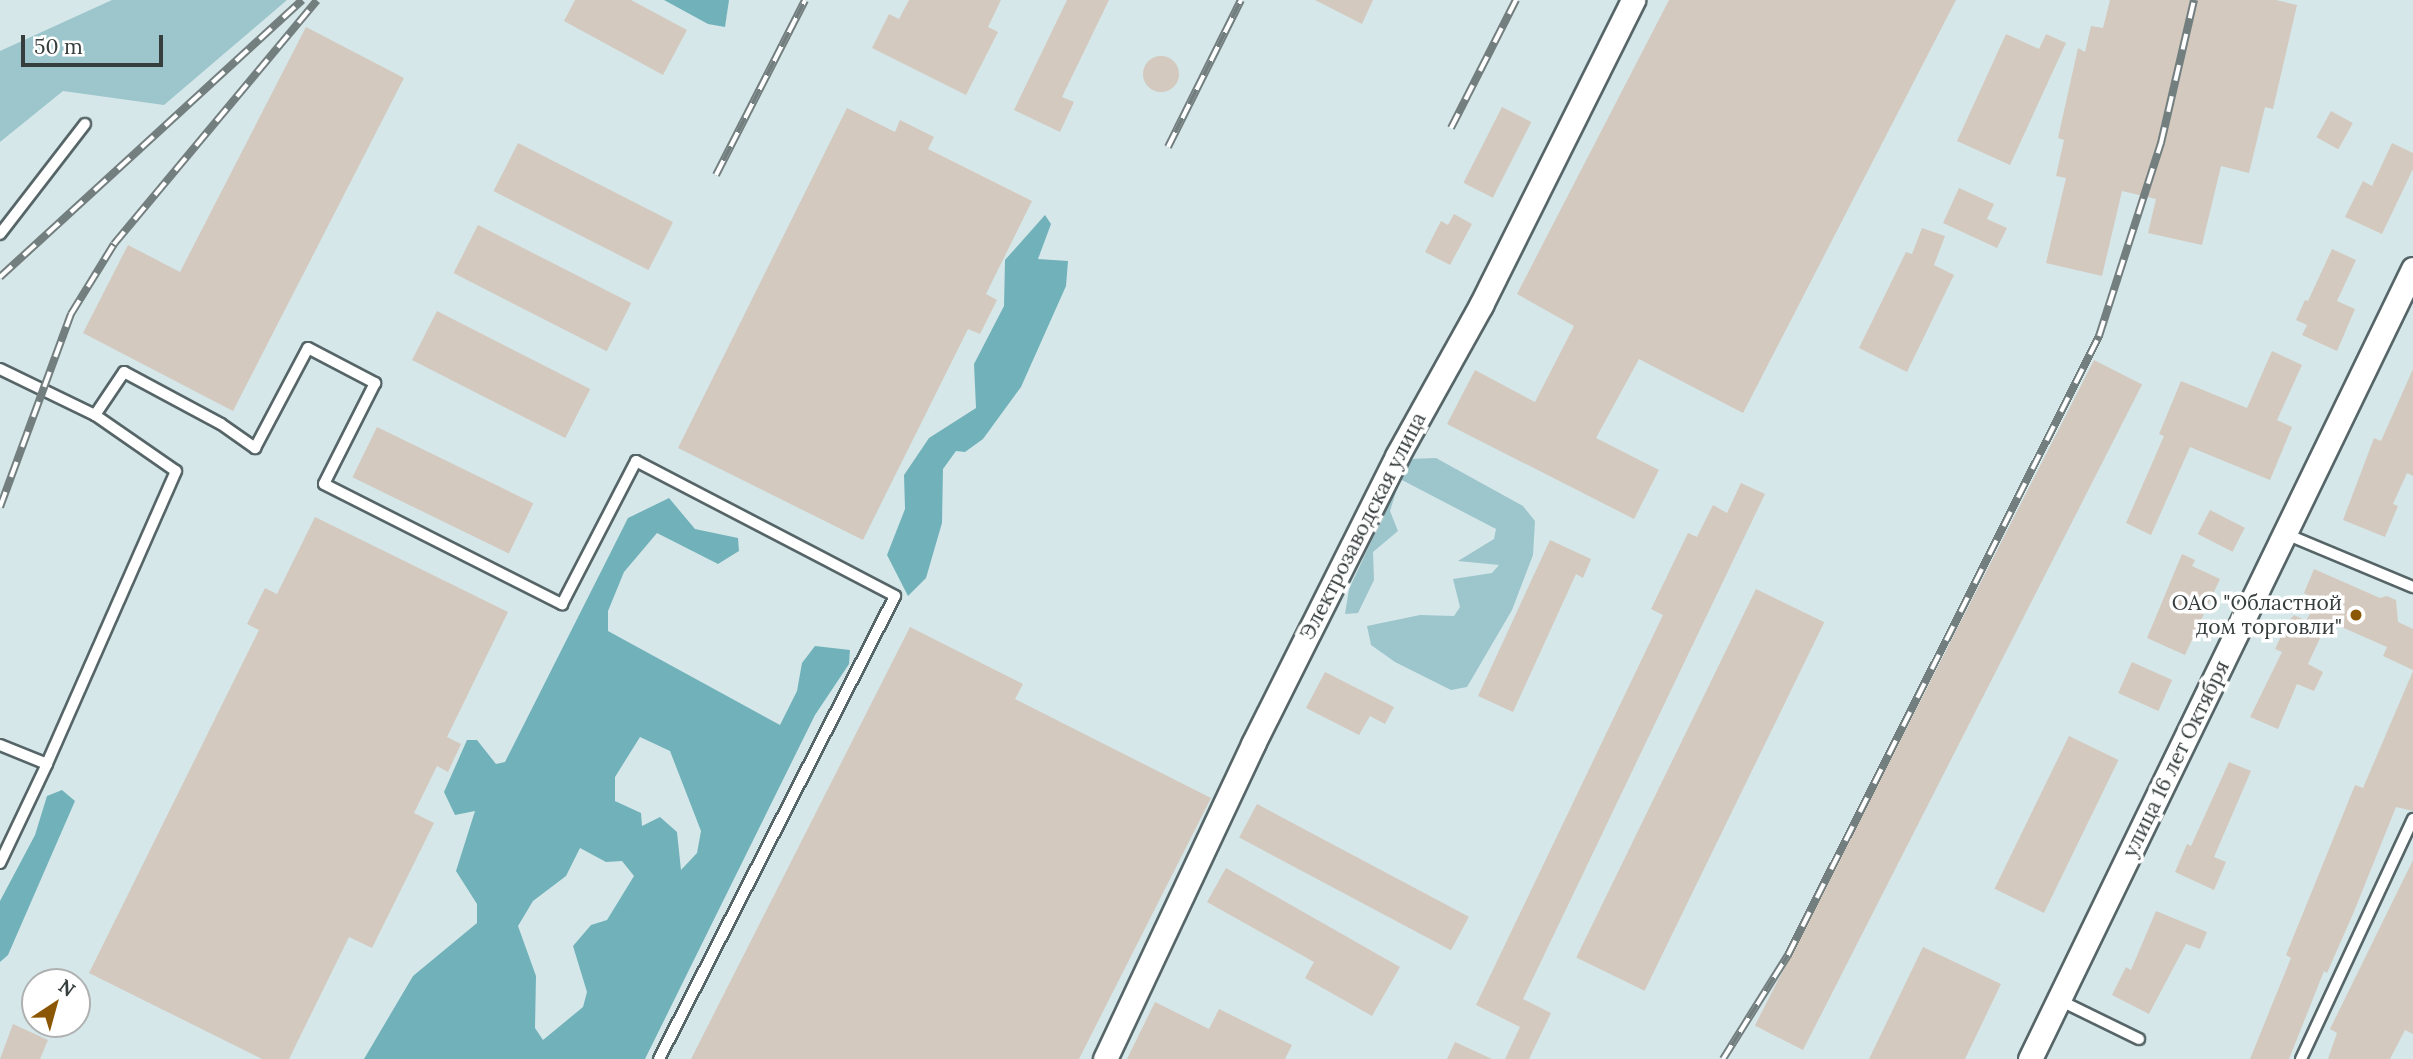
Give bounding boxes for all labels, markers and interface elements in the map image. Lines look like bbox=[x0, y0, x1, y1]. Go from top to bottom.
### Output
scale bar bbox=[24, 21, 166, 65]
text: 50 m bbox=[34, 33, 83, 60]
street label: Электрозаводская улица bbox=[1295, 408, 1431, 644]
place label: ОАО "Областной дом торговли" bbox=[2172, 590, 2342, 640]
marker: ОАО "Областной дом торговли" bbox=[2348, 607, 2364, 623]
street label: улица 16 лет Октября bbox=[2117, 656, 2235, 862]
north arrow bbox=[21, 968, 91, 1038]
text: N bbox=[54, 974, 80, 1002]

